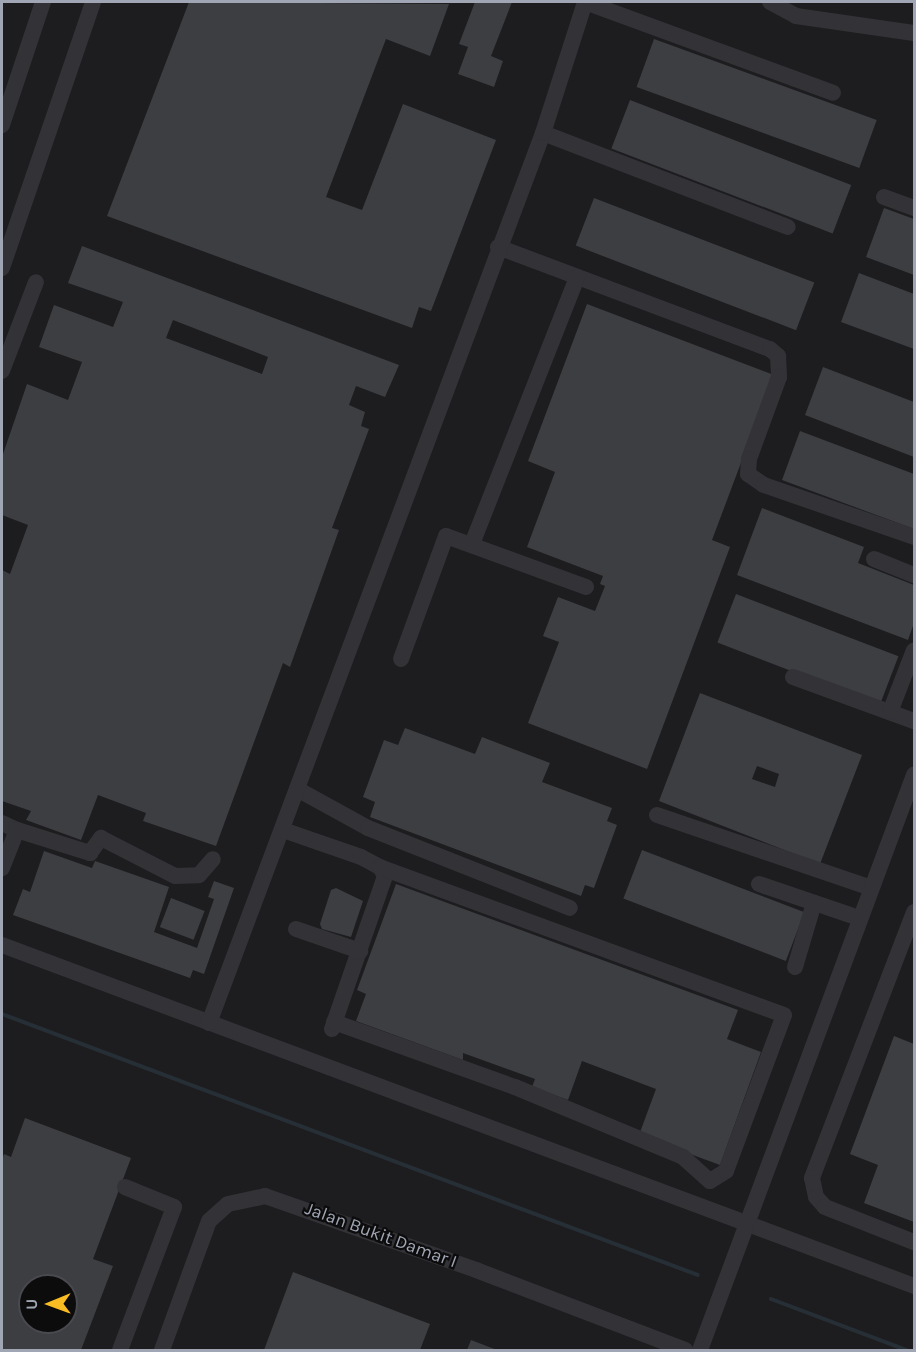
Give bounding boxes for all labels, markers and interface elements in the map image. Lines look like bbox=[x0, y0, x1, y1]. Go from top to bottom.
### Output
street label: Jalan Bukit Damar I bbox=[302, 1197, 460, 1273]
north arrow bbox=[18, 1274, 78, 1334]
text: U bbox=[22, 1299, 41, 1310]

